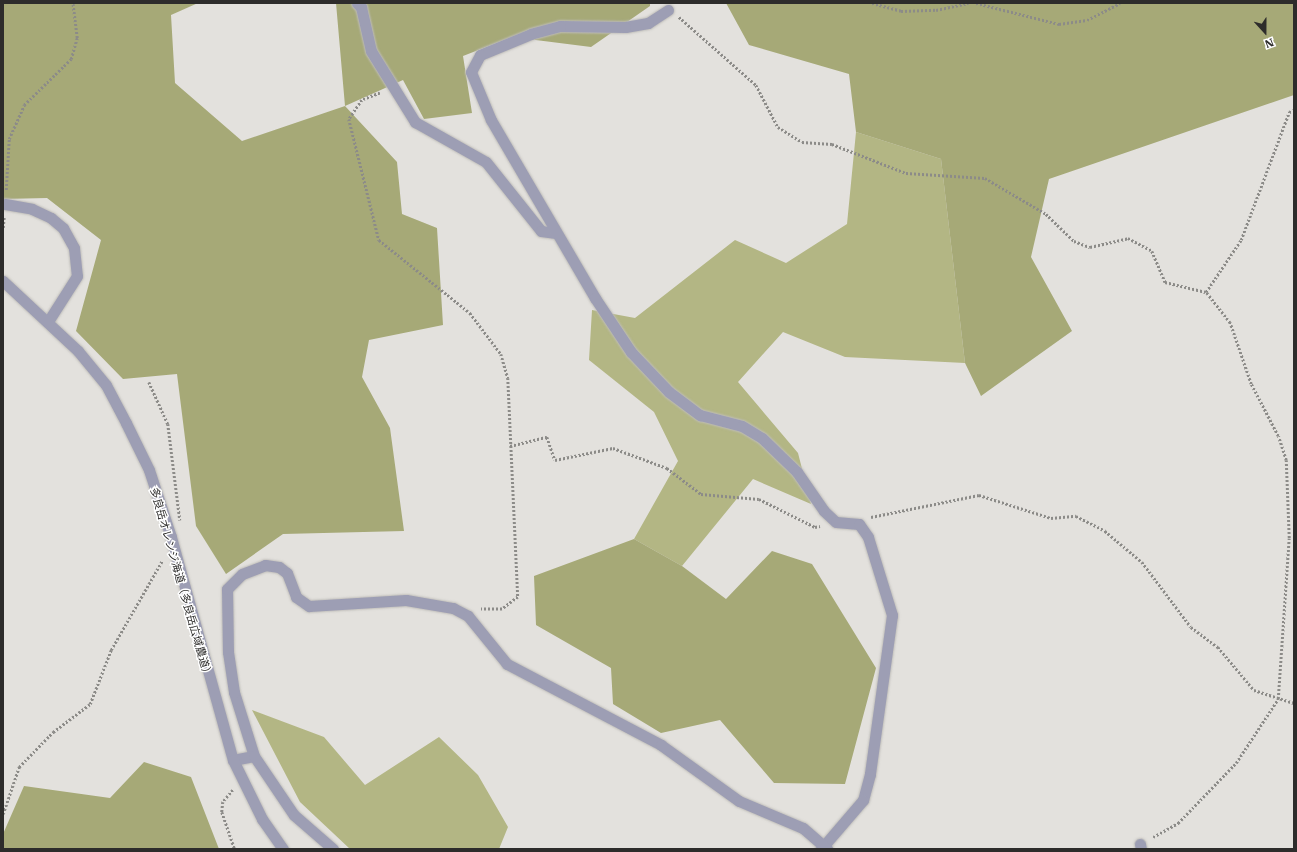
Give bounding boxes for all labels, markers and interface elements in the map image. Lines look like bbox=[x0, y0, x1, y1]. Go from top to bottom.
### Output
north arrow bbox=[1245, 12, 1285, 52]
text: N bbox=[1263, 35, 1276, 51]
street label: 多良岳オレンジ海道（多良岳広域農道） bbox=[147, 486, 215, 680]

